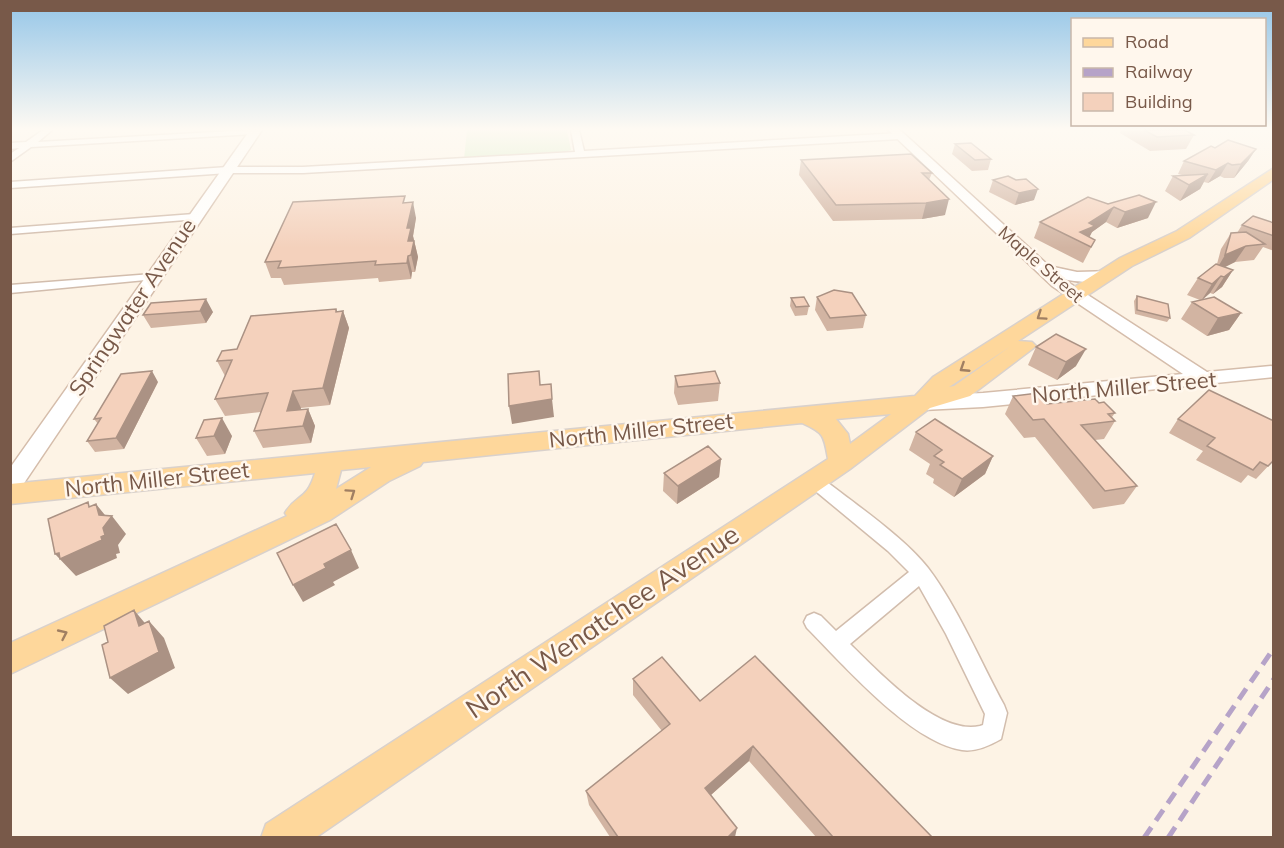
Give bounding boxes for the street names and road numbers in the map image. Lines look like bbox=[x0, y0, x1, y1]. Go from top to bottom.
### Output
street label: Springwater Avenue bbox=[62, 213, 202, 401]
street label: Maple Street bbox=[994, 221, 1088, 307]
street label: North Miller Street bbox=[1031, 365, 1218, 409]
street label: North Miller Street bbox=[548, 406, 735, 454]
street label: North Miller Street bbox=[64, 455, 251, 503]
street label: North Wenatchee Avenue bbox=[459, 517, 745, 725]

